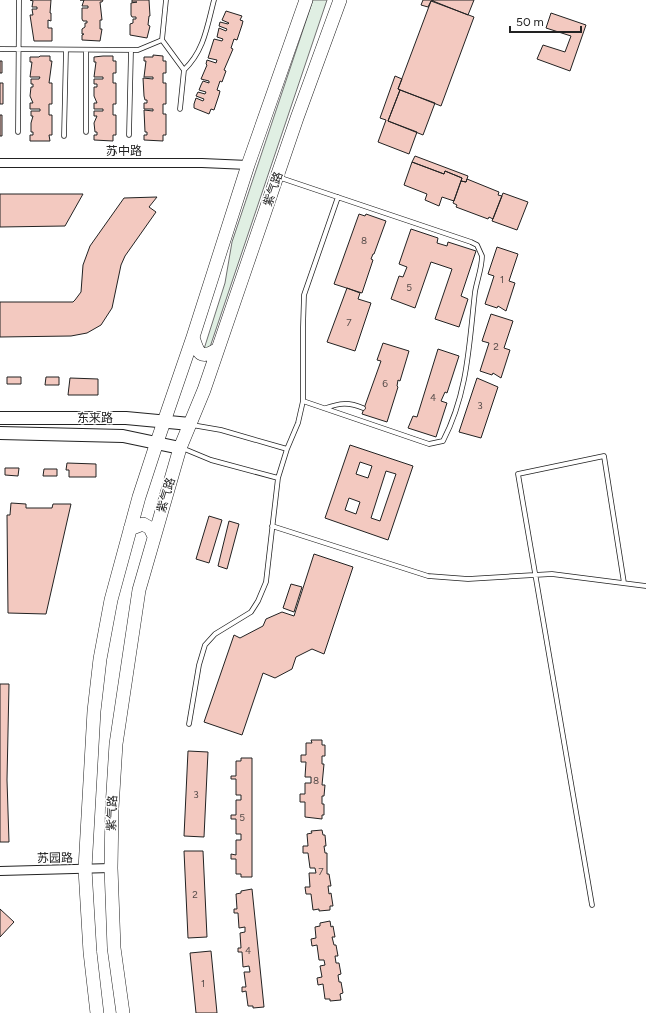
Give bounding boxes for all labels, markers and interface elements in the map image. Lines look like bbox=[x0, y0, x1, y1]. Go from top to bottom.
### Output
scale bar bbox=[510, 8, 581, 34]
text: 50 m bbox=[516, 15, 544, 29]
street label: 苏中路 bbox=[106, 144, 142, 158]
street label: 紫气路 bbox=[261, 170, 285, 208]
house number: 8 bbox=[361, 234, 367, 247]
house number: 1 bbox=[500, 273, 504, 286]
house number: 5 bbox=[406, 281, 412, 294]
house number: 7 bbox=[346, 316, 352, 329]
house number: 2 bbox=[493, 340, 499, 353]
house number: 6 bbox=[382, 377, 388, 390]
house number: 4 bbox=[430, 391, 436, 404]
house number: 3 bbox=[477, 399, 483, 412]
street label: 东来路 bbox=[77, 411, 113, 425]
street label: 紫气路 bbox=[154, 476, 178, 514]
house number: 8 bbox=[313, 774, 319, 787]
house number: 3 bbox=[193, 788, 199, 801]
street label: 紫气路 bbox=[104, 795, 120, 831]
house number: 5 bbox=[239, 811, 245, 824]
street label: 苏园路 bbox=[37, 851, 73, 865]
house number: 7 bbox=[318, 865, 324, 878]
house number: 2 bbox=[192, 888, 198, 901]
house number: 4 bbox=[245, 944, 251, 957]
house number: 1 bbox=[201, 977, 205, 990]

